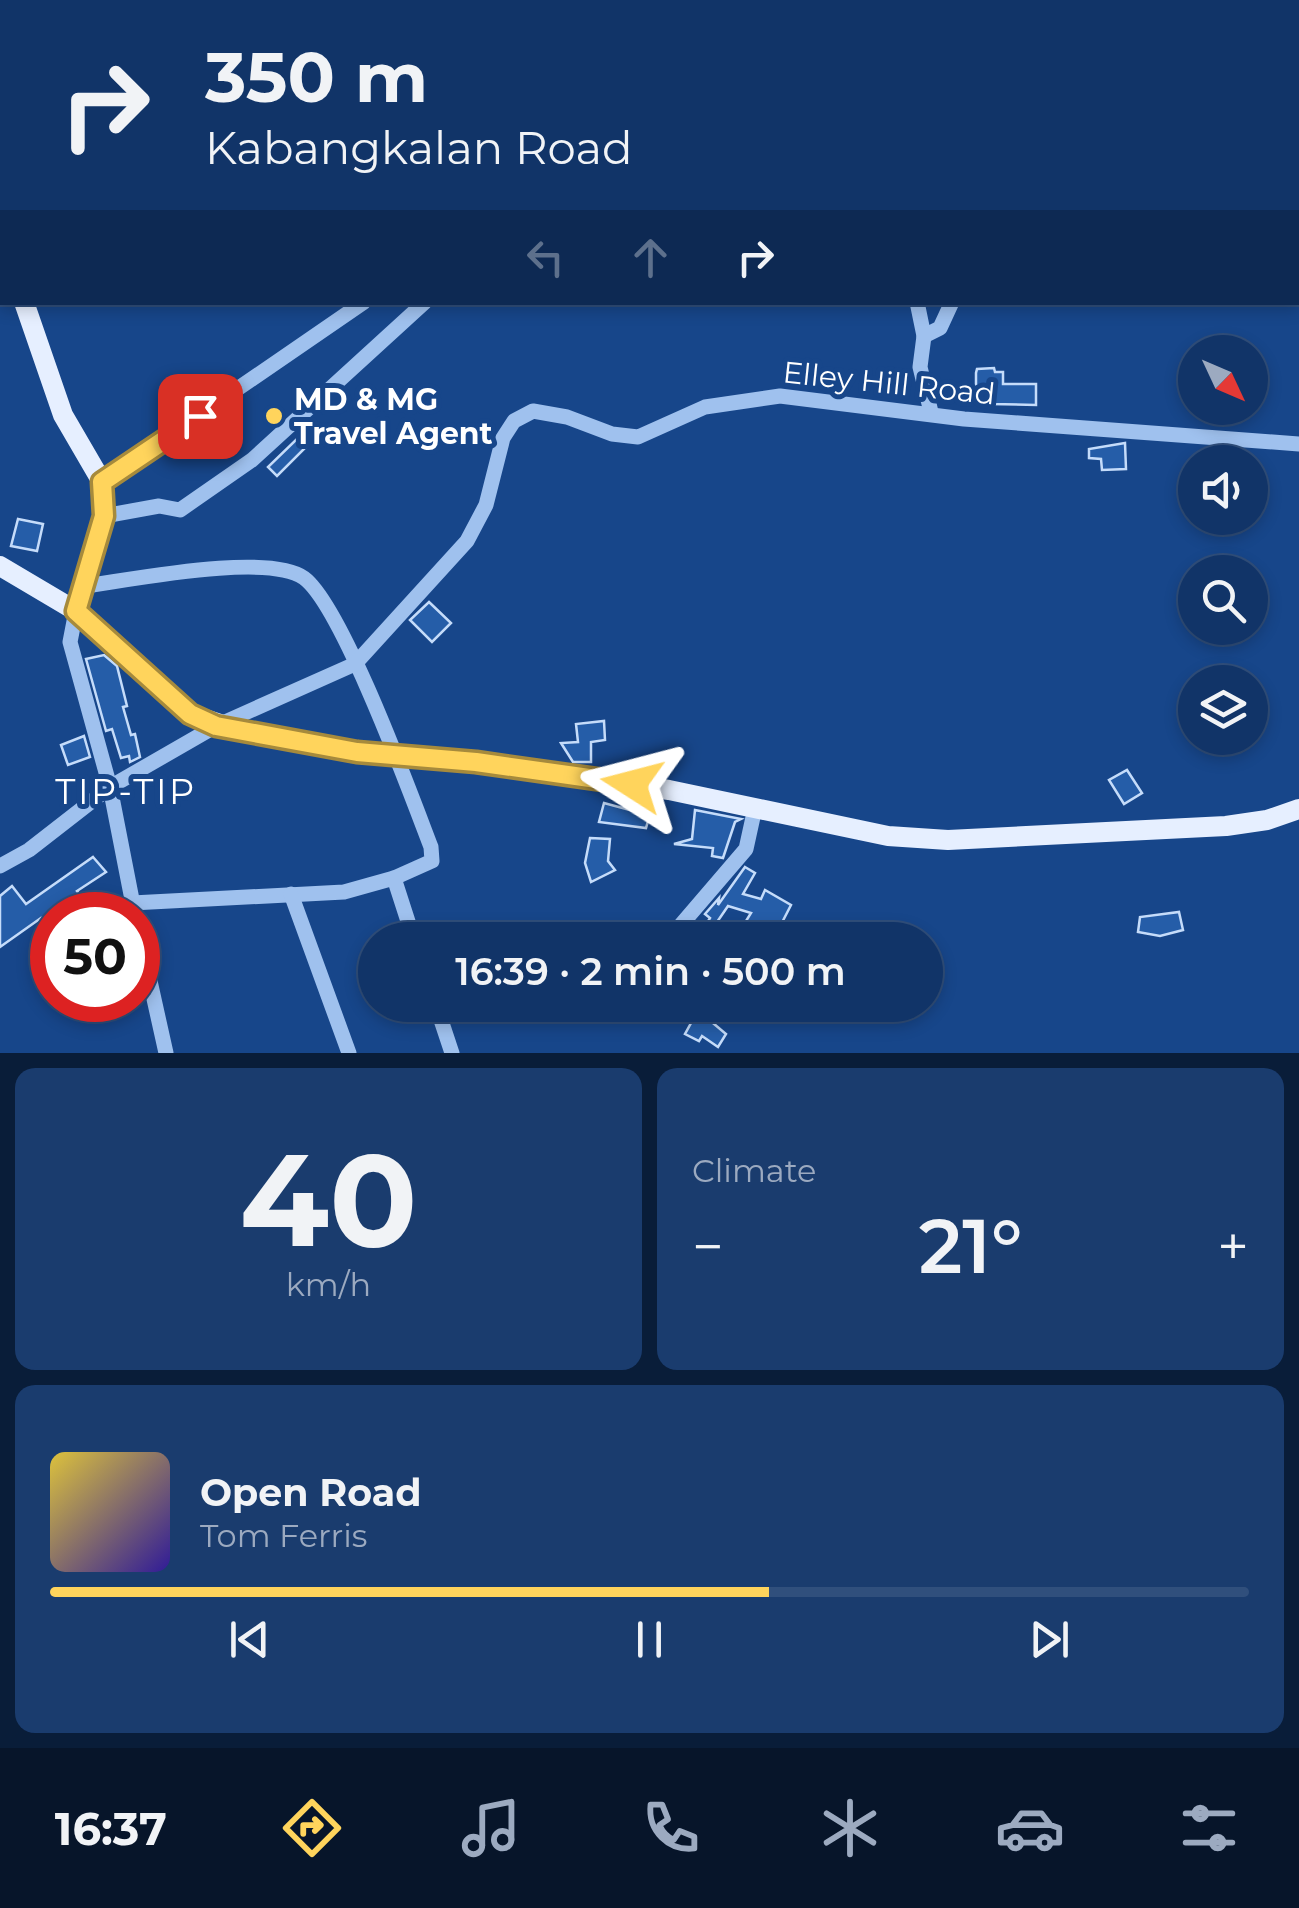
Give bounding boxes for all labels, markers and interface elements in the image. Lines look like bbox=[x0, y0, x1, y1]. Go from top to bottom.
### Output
text: 350 m bbox=[205, 34, 428, 120]
icon: right bbox=[40, 40, 170, 170]
text: Kabangkalan Road bbox=[205, 120, 633, 175]
icon: left bbox=[518, 230, 573, 285]
icon: ahead bbox=[623, 230, 678, 285]
icon: right bbox=[728, 230, 783, 285]
north arrow bbox=[1178, 335, 1268, 425]
map controls bbox=[1178, 335, 1268, 755]
street label: Elley Hill Road bbox=[781, 353, 997, 413]
pin bbox=[158, 374, 243, 459]
place label: MD & MG Travel Agent bbox=[294, 381, 493, 452]
icon: arrive bbox=[173, 389, 228, 444]
marker: MD & MG Travel Agent bbox=[263, 405, 285, 427]
button: sound bbox=[1178, 445, 1268, 535]
button: search bbox=[1178, 555, 1268, 645]
button: layers bbox=[1178, 665, 1268, 755]
position arrow bbox=[580, 732, 684, 836]
district label: TIP-TIP bbox=[55, 770, 197, 813]
speed limit sign: 50 bbox=[30, 892, 160, 1022]
text: 16:39 · 2 min · 500 m bbox=[455, 948, 846, 995]
text: 40 bbox=[240, 1120, 417, 1279]
text: Climate bbox=[692, 1151, 816, 1190]
text: 21° bbox=[919, 1200, 1022, 1292]
text: − bbox=[692, 1213, 724, 1280]
text: + bbox=[1217, 1213, 1249, 1280]
text: km/h bbox=[286, 1265, 371, 1304]
text: Open Road bbox=[200, 1469, 422, 1516]
text: Tom Ferris bbox=[200, 1516, 367, 1555]
icon: previous bbox=[222, 1612, 277, 1667]
icon: pause bbox=[622, 1612, 677, 1667]
icon: next bbox=[1022, 1612, 1077, 1667]
icon: directions bbox=[277, 1793, 347, 1863]
icon: music bbox=[456, 1793, 526, 1863]
icon: phone bbox=[636, 1793, 706, 1863]
icon: climate bbox=[815, 1793, 885, 1863]
icon: car bbox=[995, 1793, 1065, 1863]
icon: filters bbox=[1174, 1793, 1244, 1863]
text: 16:37 bbox=[55, 1801, 167, 1856]

